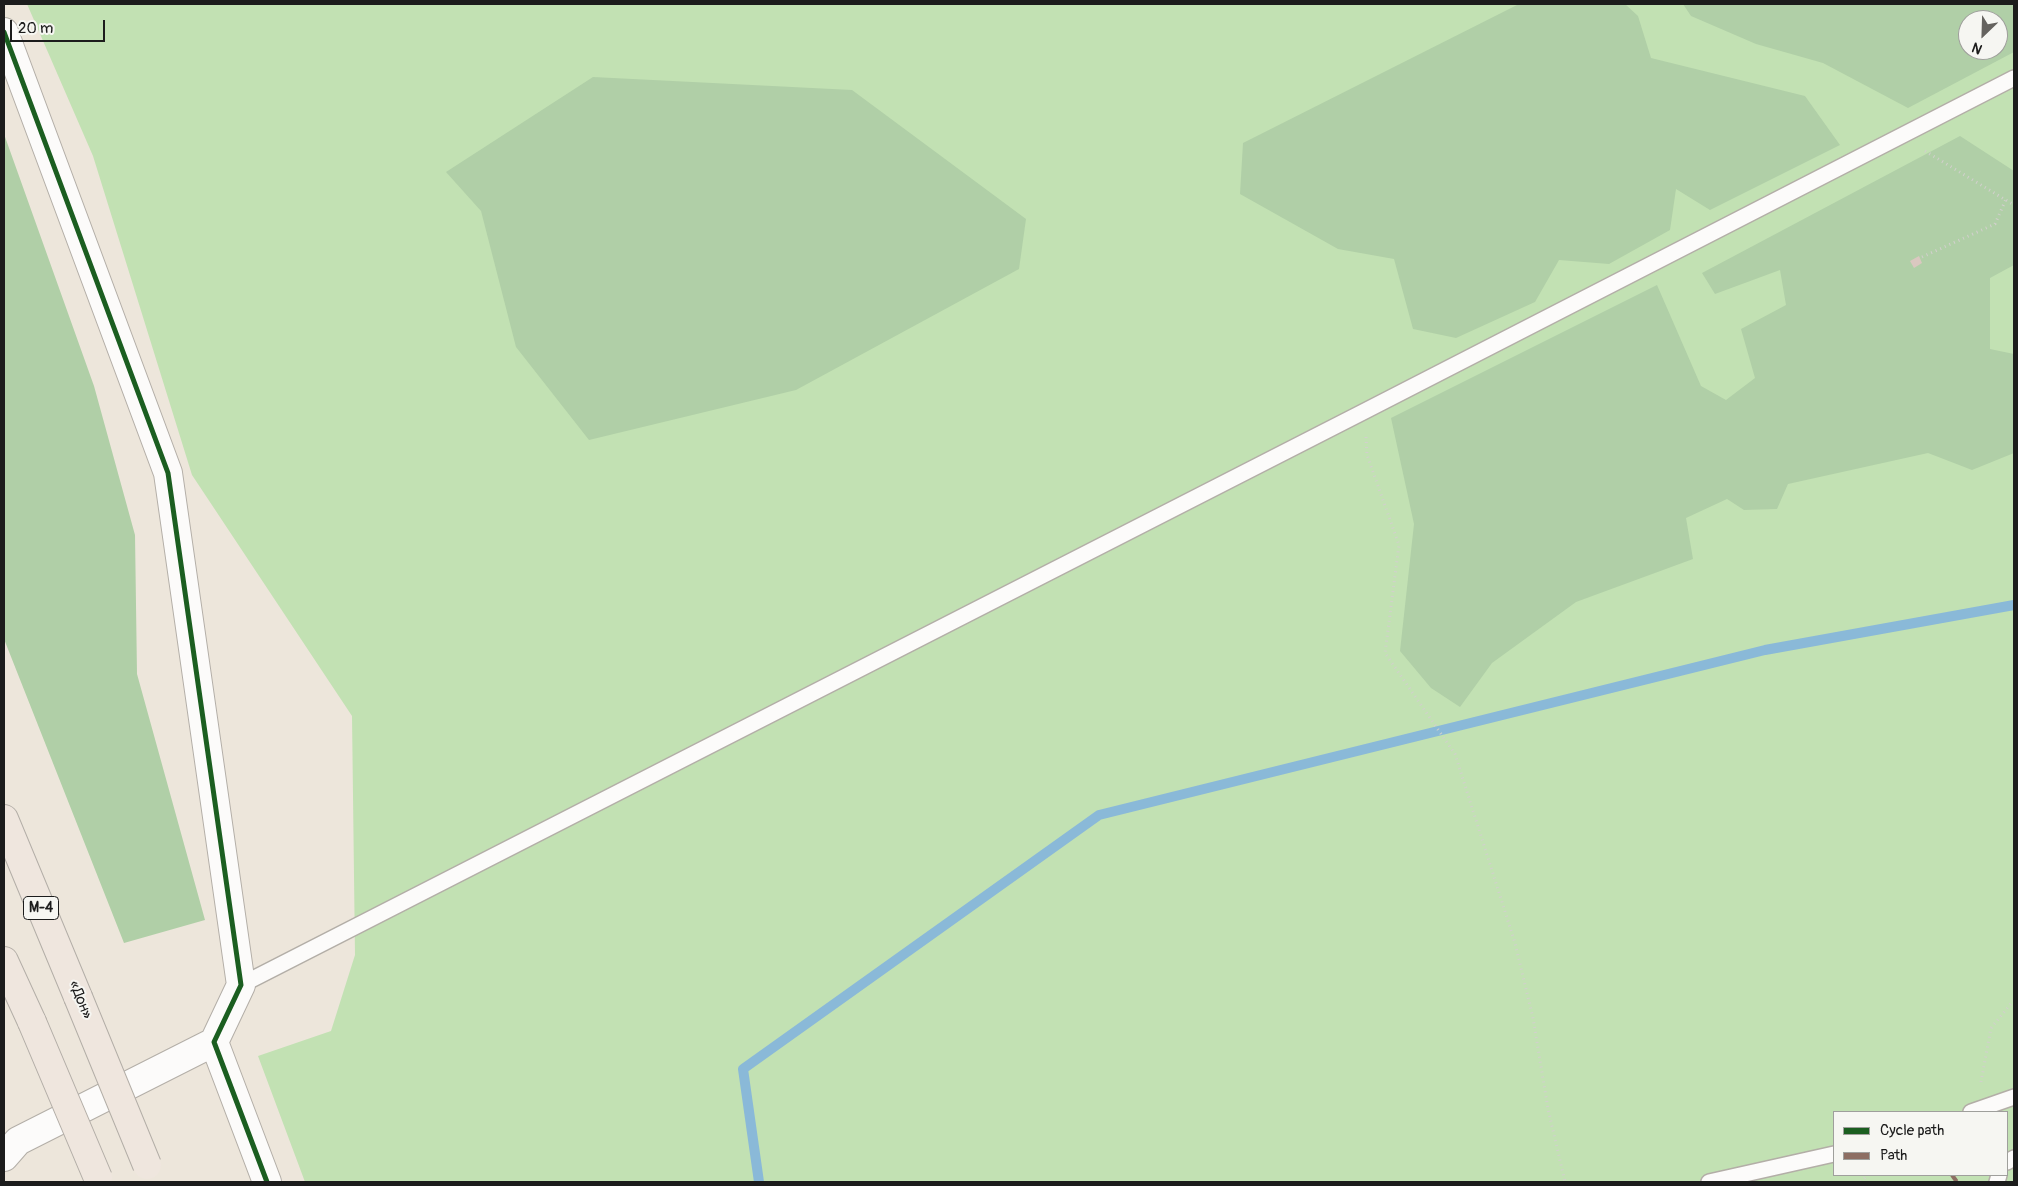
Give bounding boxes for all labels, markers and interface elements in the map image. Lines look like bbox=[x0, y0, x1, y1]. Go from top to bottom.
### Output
scale bar bbox=[12, 10, 108, 42]
north arrow bbox=[1958, 10, 2008, 60]
text: 20 m bbox=[18, 19, 53, 38]
text: N bbox=[1969, 39, 1985, 58]
road number: М-4 bbox=[23, 896, 58, 920]
street label: «Дон» bbox=[64, 978, 96, 1022]
legend bbox=[1833, 1111, 2008, 1176]
text: Cycle path bbox=[1880, 1121, 1944, 1140]
text: Path bbox=[1880, 1146, 1907, 1165]

